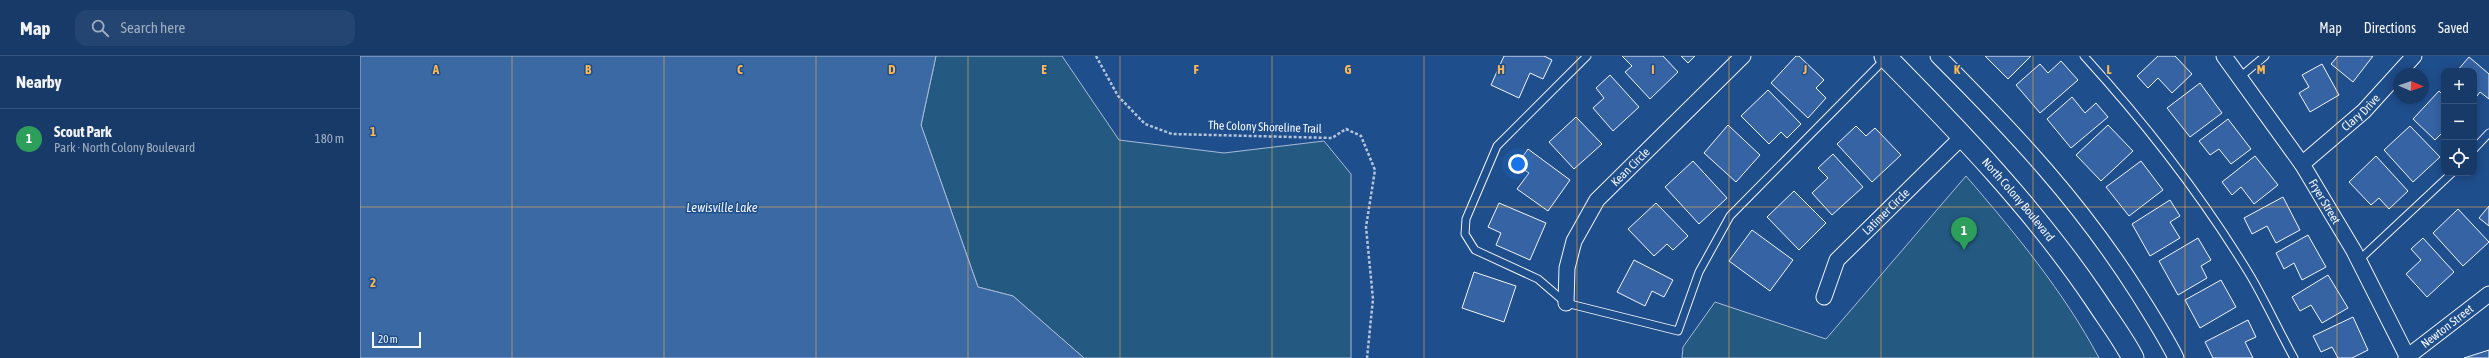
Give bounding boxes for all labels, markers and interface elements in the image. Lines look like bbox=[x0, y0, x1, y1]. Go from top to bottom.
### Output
search box bbox=[75, 10, 355, 46]
text: Map bbox=[20, 17, 51, 39]
icon: search bbox=[89, 17, 111, 39]
text: Search here bbox=[121, 19, 185, 36]
text: Map bbox=[2319, 20, 2342, 36]
text: Directions bbox=[2364, 20, 2416, 36]
text: Saved bbox=[2438, 20, 2469, 36]
text: A bbox=[432, 62, 440, 77]
text: B bbox=[585, 62, 592, 77]
text: C bbox=[737, 62, 743, 77]
text: D bbox=[888, 62, 896, 77]
text: E bbox=[1041, 62, 1047, 77]
text: F bbox=[1193, 62, 1199, 77]
text: G bbox=[1345, 62, 1352, 77]
text: H bbox=[1497, 62, 1505, 77]
text: I bbox=[1651, 62, 1655, 77]
text: J bbox=[1802, 62, 1807, 77]
text: K bbox=[1954, 62, 1961, 77]
text: L bbox=[2106, 62, 2112, 77]
text: M bbox=[2257, 62, 2266, 77]
north arrow bbox=[2393, 68, 2429, 104]
map controls bbox=[2441, 68, 2477, 176]
button: + bbox=[2441, 68, 2477, 104]
text: Nearby bbox=[16, 72, 62, 92]
street label: Clary Drive bbox=[2339, 91, 2383, 134]
button: − bbox=[2441, 104, 2477, 140]
street label: The Colony Shoreline Trail bbox=[1208, 118, 1323, 136]
text: Scout Park bbox=[54, 123, 112, 140]
text: 1 bbox=[370, 124, 376, 139]
text: 1 bbox=[26, 131, 32, 146]
text: 180 m bbox=[315, 131, 344, 146]
text: Park · North Colony Boulevard bbox=[54, 140, 195, 155]
button: locate bbox=[2441, 140, 2477, 176]
street label: Kean Circle bbox=[1608, 145, 1653, 189]
your location bbox=[1508, 154, 1528, 174]
street label: North Colony Boulevard bbox=[1979, 155, 2057, 244]
street label: Fryer Street bbox=[2306, 177, 2344, 227]
street label: Latimer Circle bbox=[1860, 186, 1912, 238]
water label: Lewisville Lake bbox=[686, 200, 758, 215]
pin: 1 bbox=[1951, 217, 1977, 250]
text: 2 bbox=[370, 275, 376, 290]
street label: Newton Street bbox=[2418, 301, 2477, 351]
scale bar bbox=[372, 330, 421, 349]
text: 20 m bbox=[378, 333, 398, 345]

